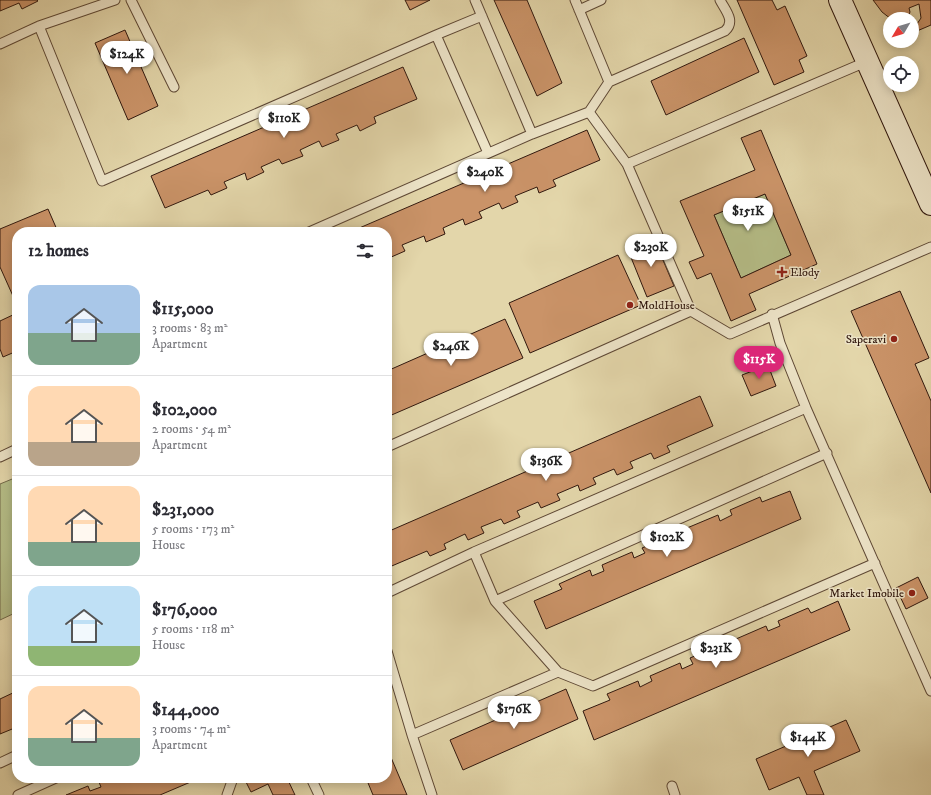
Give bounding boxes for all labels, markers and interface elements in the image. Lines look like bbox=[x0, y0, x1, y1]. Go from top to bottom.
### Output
north arrow bbox=[883, 12, 919, 48]
map controls bbox=[883, 12, 919, 92]
pin: $124K bbox=[99, 41, 155, 75]
text: $124K bbox=[110, 46, 144, 62]
button: locate bbox=[883, 56, 919, 92]
pin: $110K bbox=[256, 105, 312, 139]
text: $110K bbox=[268, 110, 300, 126]
pin: $240K bbox=[457, 159, 513, 193]
text: $240K bbox=[466, 164, 504, 180]
pin: $151K bbox=[720, 198, 776, 232]
text: $151K bbox=[732, 203, 764, 219]
pin: $230K bbox=[623, 234, 679, 268]
text: $230K bbox=[634, 239, 668, 255]
text: 12 homes bbox=[28, 240, 89, 262]
icon: filters bbox=[354, 240, 376, 262]
place label: Elody bbox=[790, 265, 820, 280]
marker: Elody bbox=[777, 267, 787, 277]
text: $115,000 bbox=[152, 298, 214, 320]
place label: MoldHouse bbox=[638, 298, 695, 313]
marker: MoldHouse bbox=[625, 300, 635, 310]
icon: home bbox=[60, 301, 108, 349]
text: 3 rooms · 83 m² bbox=[152, 320, 228, 336]
place label: Saperavi bbox=[846, 332, 886, 347]
pin: $246K bbox=[423, 333, 479, 367]
marker: Saperavi bbox=[889, 334, 899, 344]
text: Apartment bbox=[152, 336, 207, 352]
text: $246K bbox=[433, 338, 469, 354]
pin: $115K bbox=[731, 346, 787, 380]
text: $115K bbox=[743, 351, 775, 367]
text: $102,000 bbox=[152, 399, 217, 421]
icon: home bbox=[60, 402, 108, 450]
text: 2 rooms · 54 m² bbox=[152, 421, 231, 437]
text: Apartment bbox=[152, 437, 207, 453]
pin: $136K bbox=[518, 448, 574, 482]
text: $136K bbox=[530, 453, 562, 469]
text: $231,000 bbox=[152, 499, 214, 521]
icon: home bbox=[60, 502, 108, 550]
text: 5 rooms · 173 m² bbox=[152, 521, 234, 537]
pin: $102K bbox=[639, 524, 695, 558]
text: $102K bbox=[650, 529, 684, 545]
text: House bbox=[152, 537, 185, 553]
place label: Market Imobile bbox=[829, 586, 904, 601]
marker: Market Imobile bbox=[907, 588, 917, 598]
text: $176,000 bbox=[152, 599, 217, 621]
icon: home bbox=[60, 602, 108, 650]
text: 5 rooms · 118 m² bbox=[152, 621, 234, 637]
pin: $231K bbox=[688, 635, 744, 669]
text: House bbox=[152, 637, 185, 653]
text: $231K bbox=[700, 640, 732, 656]
pin: $176K bbox=[486, 696, 542, 730]
text: $144,000 bbox=[152, 699, 220, 721]
text: $176K bbox=[497, 701, 531, 717]
icon: home bbox=[60, 702, 108, 750]
text: 3 rooms · 74 m² bbox=[152, 721, 230, 737]
pin: $144K bbox=[780, 724, 836, 758]
text: $144K bbox=[790, 729, 826, 745]
text: Apartment bbox=[152, 737, 207, 753]

